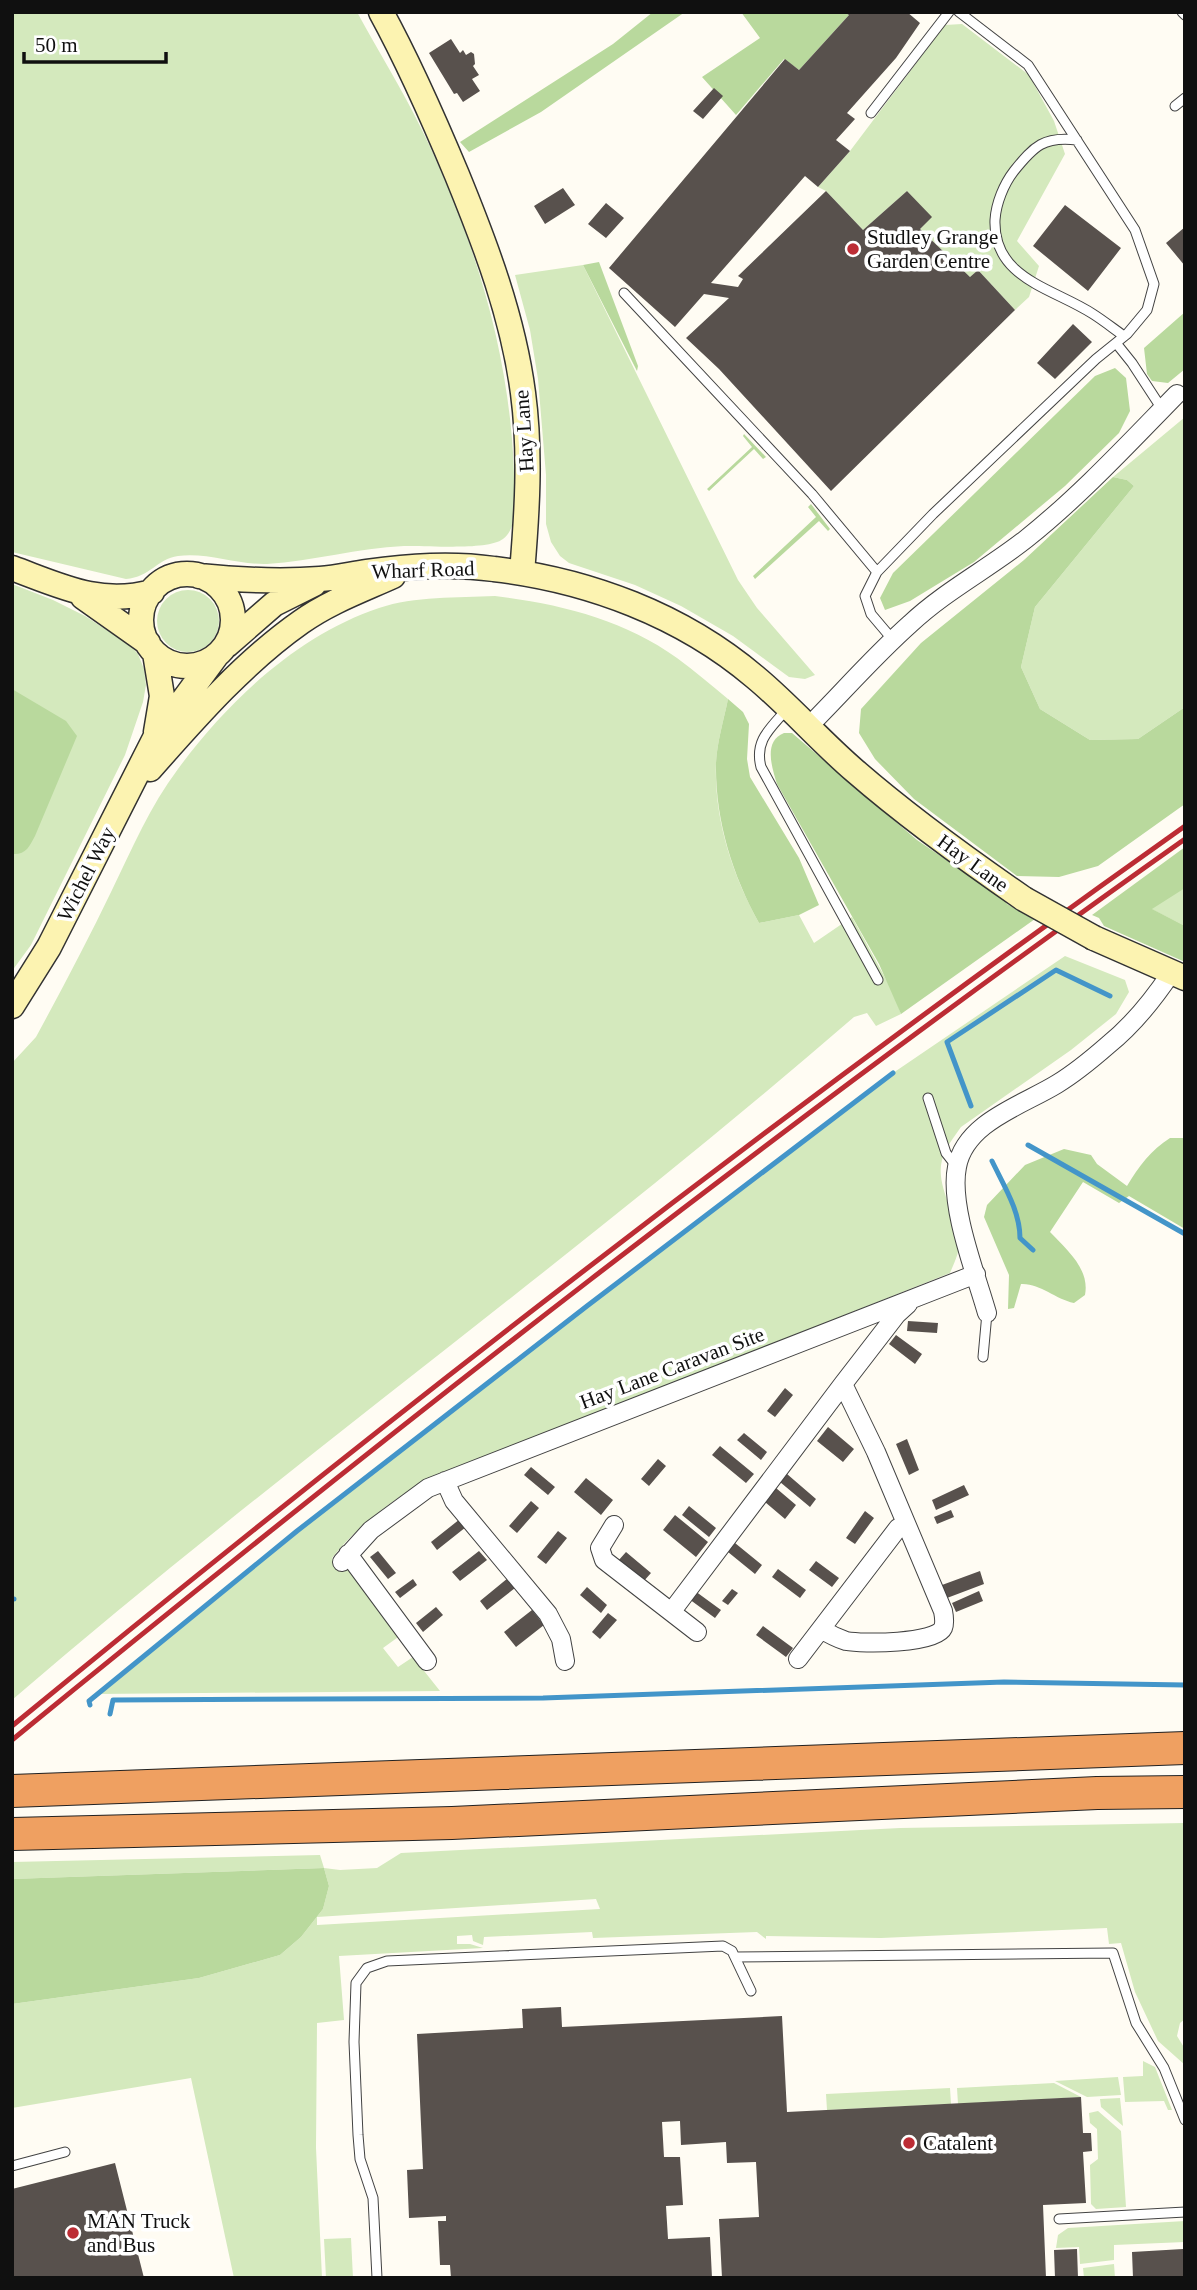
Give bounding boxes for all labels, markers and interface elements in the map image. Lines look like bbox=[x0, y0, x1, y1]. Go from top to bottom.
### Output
scale bar bbox=[24, 21, 166, 65]
text: 50 m bbox=[35, 33, 78, 57]
place label: Studley Grange Garden Centre bbox=[867, 225, 998, 273]
marker: Studley Grange Garden Centre bbox=[845, 241, 861, 257]
street label: Hay Lane bbox=[509, 389, 539, 473]
street label: Wharf Road bbox=[371, 556, 475, 584]
street label: Wichel Way bbox=[52, 822, 120, 925]
street label: Hay Lane bbox=[933, 829, 1013, 897]
street label: Hay Lane Caravan Site bbox=[577, 1322, 767, 1414]
place label: Catalent bbox=[923, 2131, 993, 2155]
marker: Catalent bbox=[901, 2135, 917, 2151]
place label: MAN Truck and Bus bbox=[87, 2209, 191, 2257]
marker: MAN Truck and Bus bbox=[65, 2225, 81, 2241]

